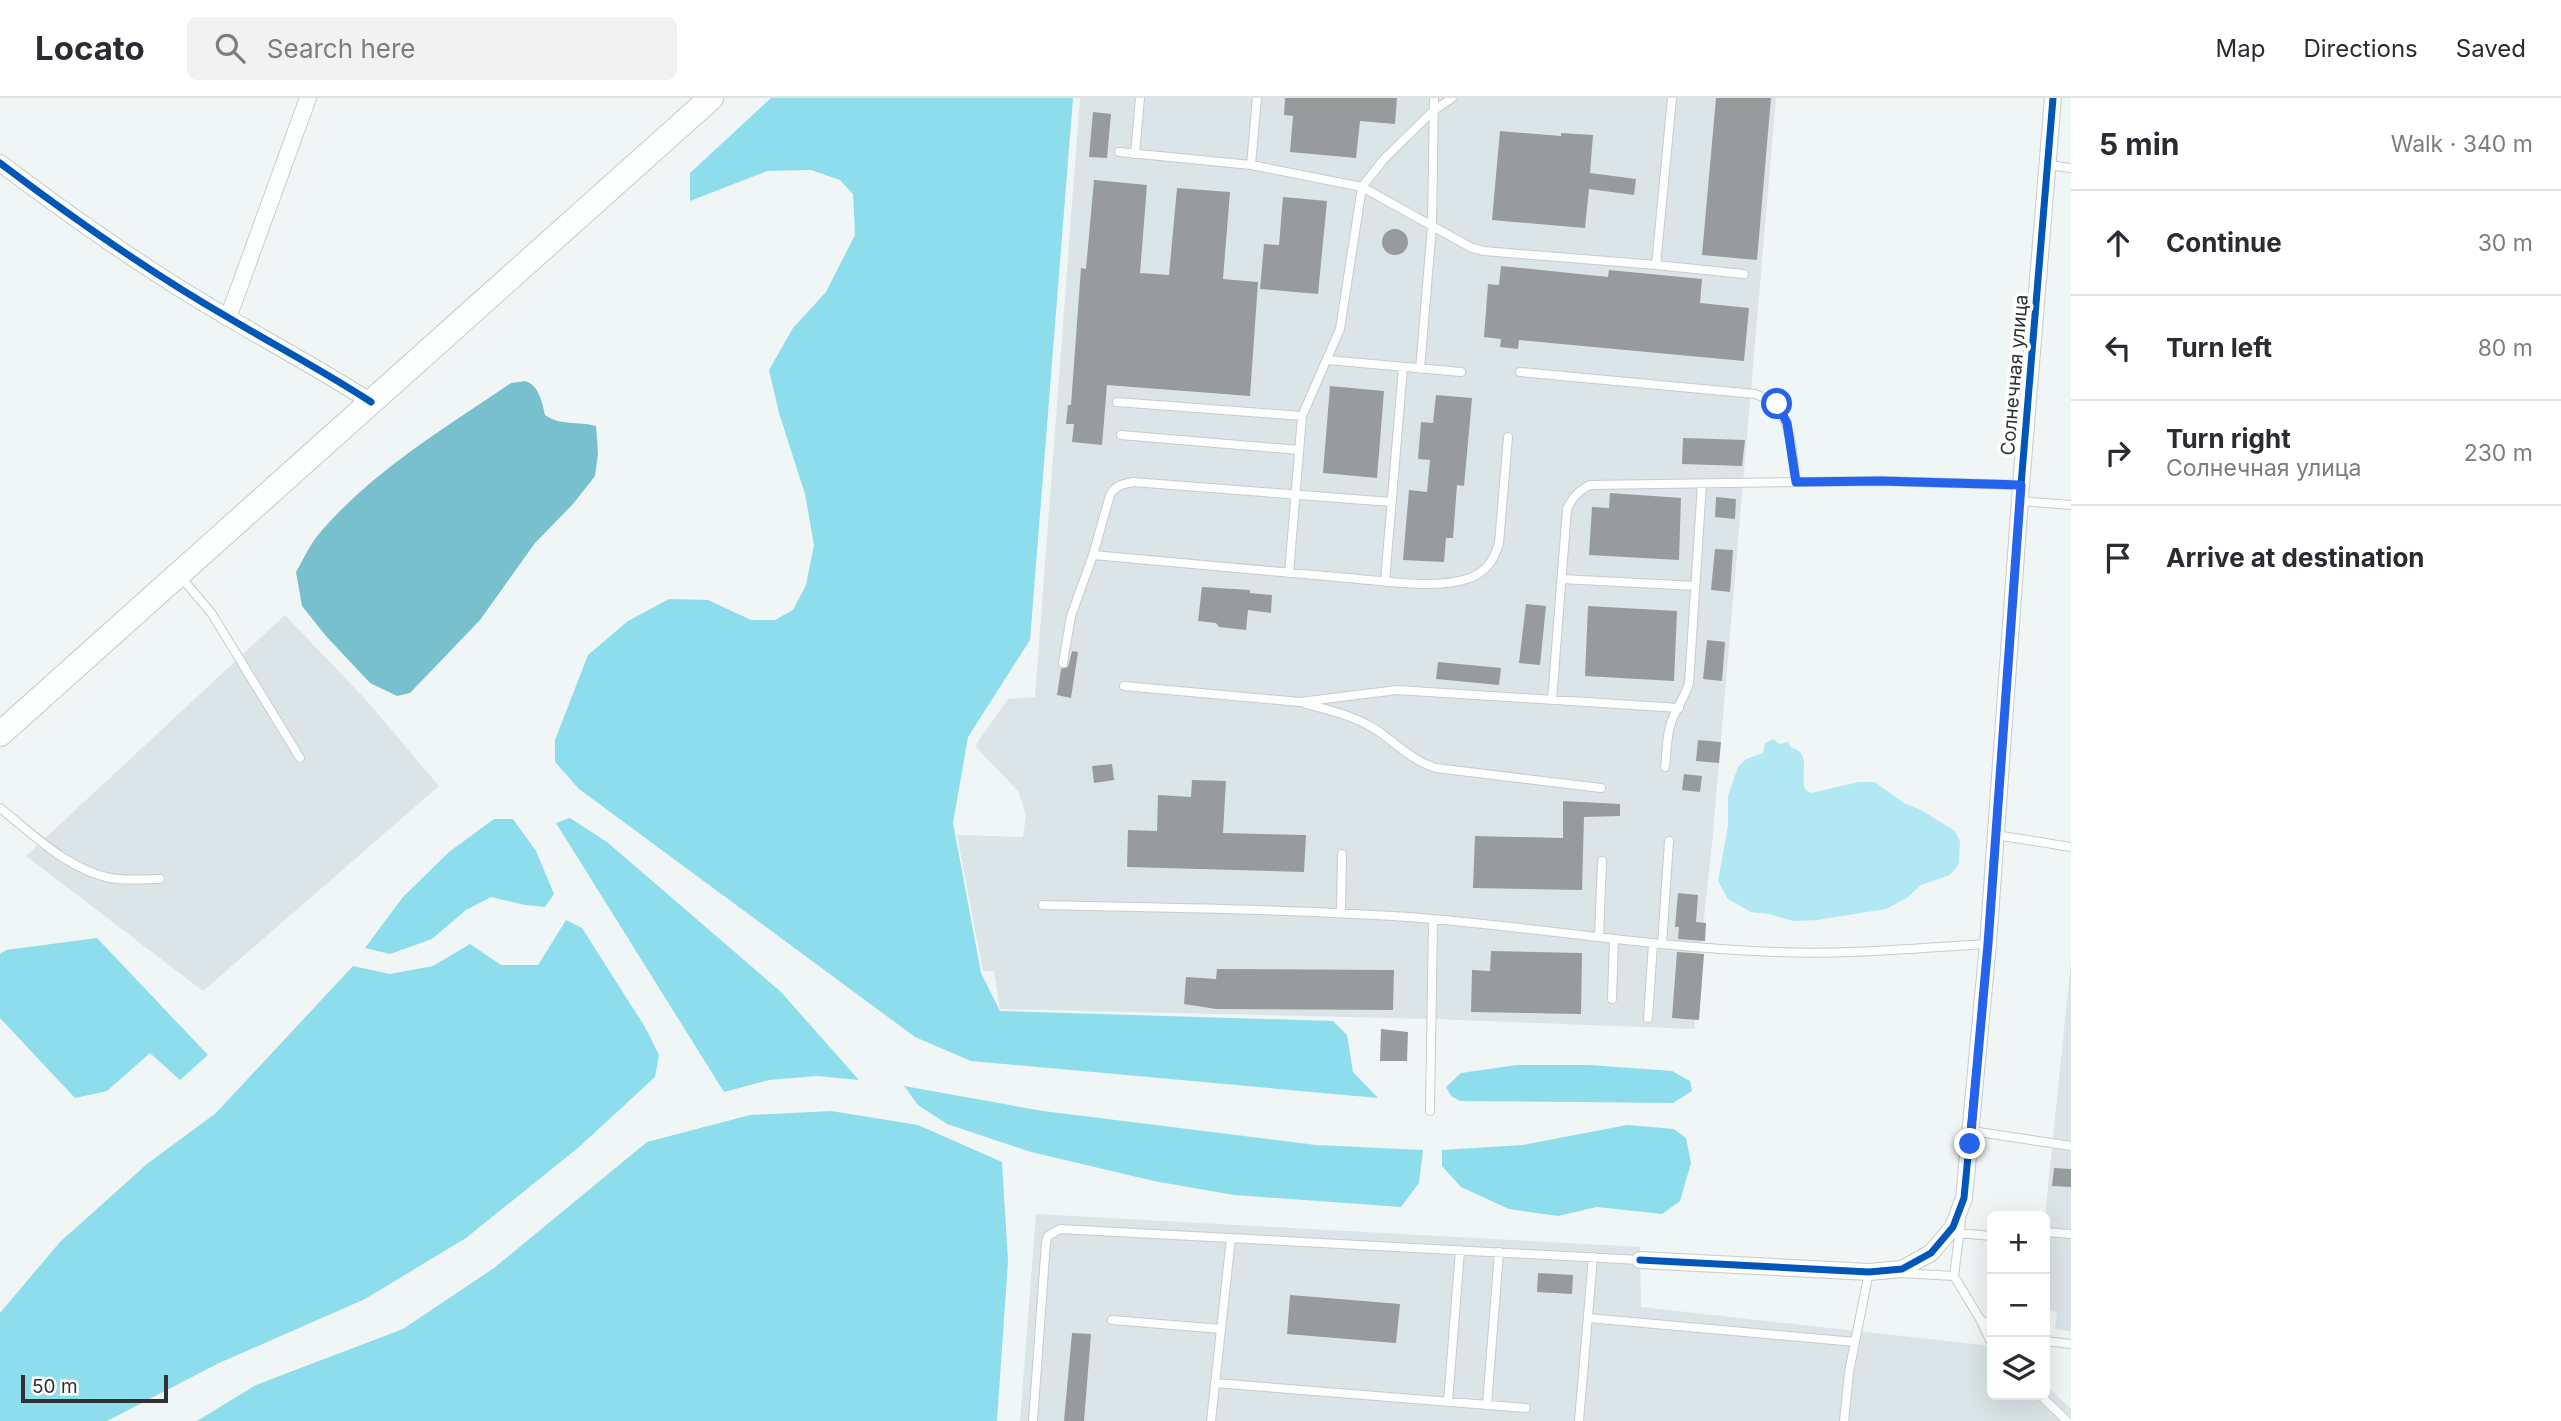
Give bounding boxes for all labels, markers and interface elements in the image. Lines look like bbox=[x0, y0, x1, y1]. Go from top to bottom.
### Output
search box bbox=[187, 17, 677, 80]
text: Locato bbox=[35, 28, 145, 68]
icon: search bbox=[211, 29, 249, 67]
text: Search here bbox=[267, 33, 415, 64]
text: Map bbox=[2216, 34, 2265, 63]
text: Directions bbox=[2303, 34, 2418, 63]
text: Saved bbox=[2456, 34, 2526, 63]
text: 5 min bbox=[2099, 126, 2179, 162]
text: Walk · 340 m bbox=[2391, 130, 2533, 158]
icon: ahead bbox=[2099, 224, 2137, 262]
text: Continue bbox=[2166, 227, 2282, 258]
text: 30 m bbox=[2478, 229, 2533, 257]
street label: Солнечная улица bbox=[1996, 294, 2033, 456]
icon: left bbox=[2099, 329, 2137, 367]
text: Turn left bbox=[2166, 332, 2272, 363]
text: 80 m bbox=[2478, 334, 2533, 362]
route start bbox=[1761, 388, 1792, 419]
text: Turn right bbox=[2166, 423, 2291, 454]
icon: right bbox=[2099, 434, 2137, 472]
text: 230 m bbox=[2464, 439, 2533, 467]
text: Солнечная улица bbox=[2166, 454, 2361, 482]
icon: arrive bbox=[2099, 539, 2137, 577]
text: Arrive at destination bbox=[2166, 542, 2425, 573]
route end bbox=[1954, 1128, 1985, 1159]
map controls bbox=[1987, 1211, 2050, 1400]
button: + bbox=[1987, 1211, 2050, 1274]
button: − bbox=[1987, 1274, 2050, 1337]
button: layers bbox=[1987, 1337, 2050, 1400]
scale bar bbox=[21, 1372, 168, 1404]
text: 50 m bbox=[32, 1375, 78, 1398]

